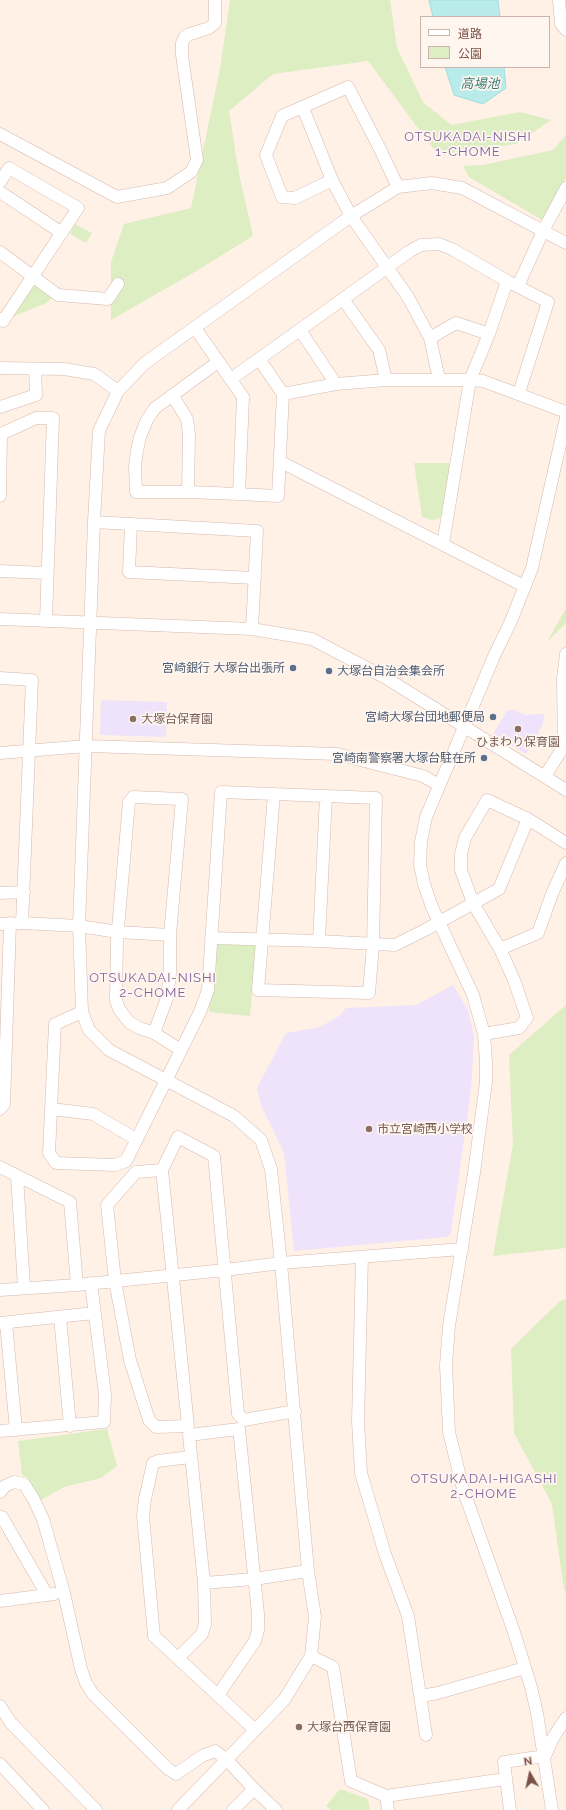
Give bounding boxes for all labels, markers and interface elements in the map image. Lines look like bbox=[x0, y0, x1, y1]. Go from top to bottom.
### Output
legend bbox=[420, 16, 550, 68]
text: 道路 bbox=[458, 27, 482, 41]
text: 公園 bbox=[458, 47, 482, 61]
water label: 高場池 bbox=[461, 76, 499, 92]
district label: OTSUKADAI-NISHI 1-CHOME bbox=[404, 129, 532, 160]
place label: 宮崎銀行 大塚台出張所 bbox=[162, 661, 285, 675]
marker: 宮崎銀行 大塚台出張所 bbox=[288, 663, 298, 673]
place label: 大塚台自治会集会所 bbox=[337, 664, 445, 678]
marker: 大塚台自治会集会所 bbox=[324, 666, 334, 676]
place label: 宮崎大塚台団地郵便局 bbox=[365, 710, 485, 724]
place label: 大塚台保育園 bbox=[141, 712, 213, 726]
marker: 宮崎大塚台団地郵便局 bbox=[488, 712, 498, 722]
marker: 大塚台保育園 bbox=[128, 714, 138, 724]
marker: ひまわり保育園 bbox=[513, 724, 523, 734]
place label: ひまわり保育園 bbox=[476, 735, 560, 749]
place label: 宮崎南警察署大塚台駐在所 bbox=[332, 751, 476, 765]
marker: 宮崎南警察署大塚台駐在所 bbox=[479, 753, 489, 763]
district label: OTSUKADAI-NISHI 2-CHOME bbox=[89, 970, 217, 1001]
place label: 市立宮崎西小学校 bbox=[377, 1122, 473, 1136]
marker: 市立宮崎西小学校 bbox=[364, 1124, 374, 1134]
district label: OTSUKADAI-HIGASHI 2-CHOME bbox=[410, 1471, 558, 1502]
place label: 大塚台西保育園 bbox=[307, 1720, 391, 1734]
marker: 大塚台西保育園 bbox=[294, 1722, 304, 1732]
north arrow bbox=[510, 1754, 550, 1794]
text: N bbox=[523, 1755, 533, 1769]

